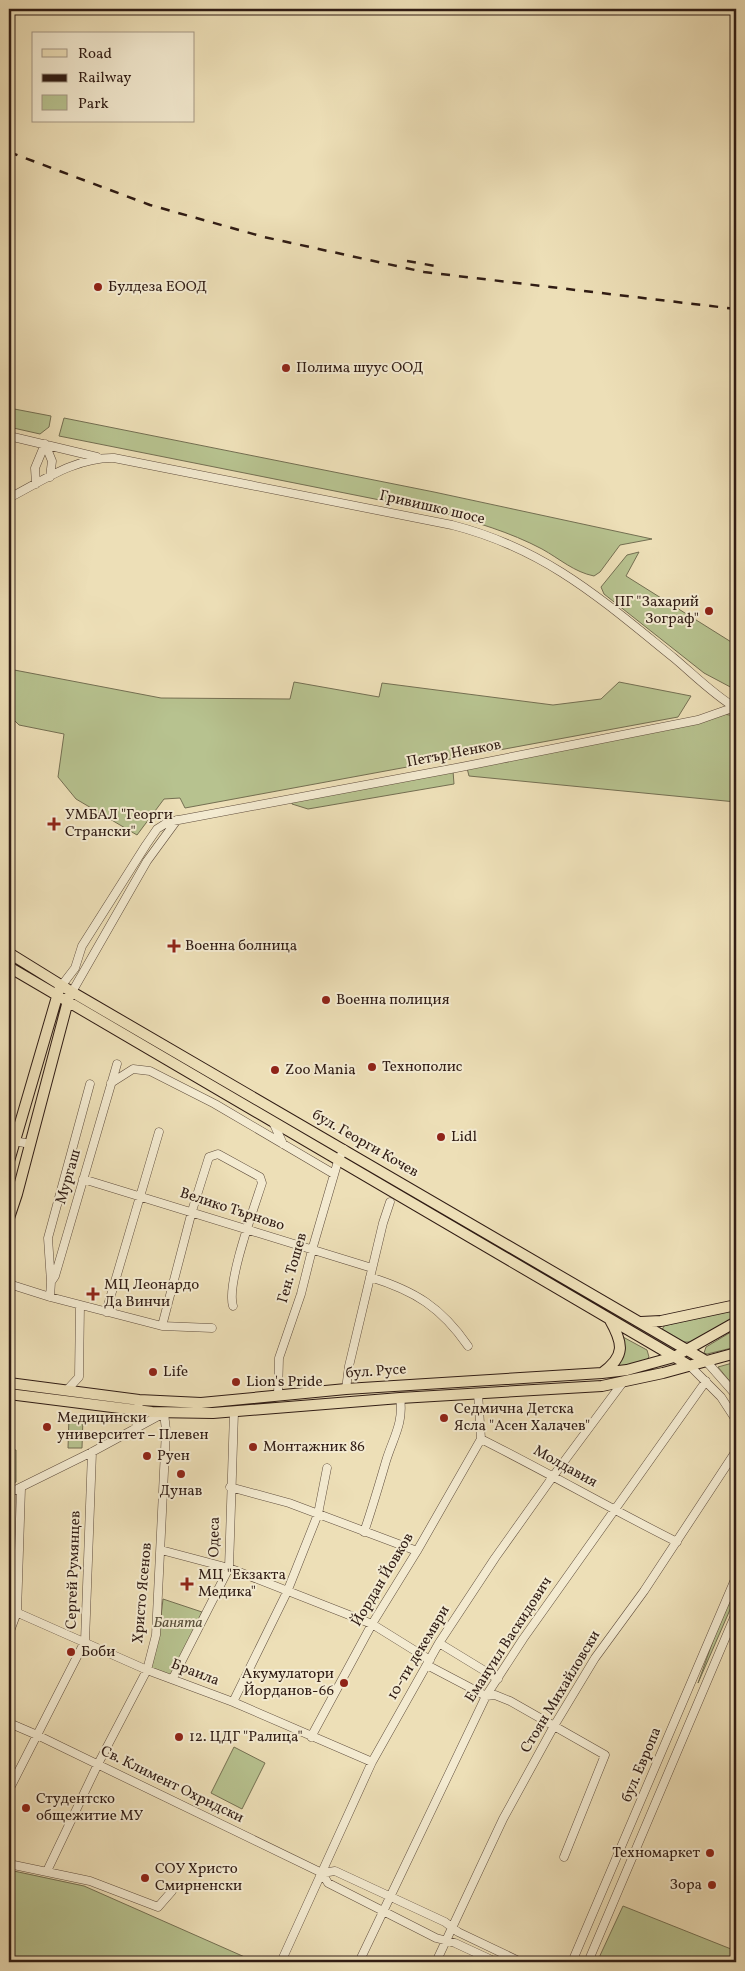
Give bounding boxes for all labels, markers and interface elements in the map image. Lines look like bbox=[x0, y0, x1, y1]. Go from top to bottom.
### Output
legend bbox=[32, 32, 195, 122]
text: Road bbox=[78, 44, 112, 65]
text: Railway bbox=[78, 68, 131, 89]
text: Park bbox=[78, 94, 109, 115]
place label: Булдеза ЕООД bbox=[108, 277, 207, 298]
marker: Булдеза ЕООД bbox=[92, 281, 104, 293]
place label: Полима шуус ООД bbox=[296, 358, 424, 379]
marker: Полима шуус ООД bbox=[280, 362, 292, 374]
street label: Гривишко шосе bbox=[377, 486, 487, 530]
place label: ПГ "Захарий Зограф" bbox=[614, 592, 699, 630]
marker: ПГ "Захарий Зограф" bbox=[703, 605, 715, 617]
street label: Петър Ненков bbox=[405, 735, 503, 773]
place label: УМБАЛ "Георги Странски" bbox=[65, 805, 173, 843]
marker: УМБАЛ "Георги Странски" bbox=[47, 817, 61, 831]
place label: Военна болница bbox=[185, 936, 297, 957]
marker: Военна болница bbox=[167, 939, 181, 953]
place label: Военна полиция bbox=[336, 990, 450, 1011]
marker: Военна полиция bbox=[320, 994, 332, 1006]
place label: Технополис bbox=[382, 1057, 463, 1078]
place label: Zoo Mania bbox=[285, 1060, 356, 1081]
marker: Технополис bbox=[366, 1061, 378, 1073]
marker: Zoo Mania bbox=[269, 1064, 281, 1076]
street label: бул. Георги Кочев bbox=[308, 1105, 422, 1183]
place label: Lidl bbox=[451, 1127, 477, 1148]
marker: Lidl bbox=[435, 1131, 447, 1143]
street label: Мургаш bbox=[51, 1147, 87, 1207]
street label: Велико Търново bbox=[177, 1183, 287, 1237]
street label: Ген. Тошев bbox=[273, 1230, 313, 1306]
place label: МЦ Леонардо Да Винчи bbox=[104, 1275, 199, 1313]
marker: МЦ Леонардо Да Винчи bbox=[86, 1287, 100, 1301]
street label: бул. Русе bbox=[345, 1359, 407, 1385]
place label: Life bbox=[163, 1362, 188, 1383]
marker: Life bbox=[147, 1366, 159, 1378]
place label: Lion's Pride bbox=[246, 1372, 323, 1393]
marker: Lion's Pride bbox=[230, 1376, 242, 1388]
place label: Седмична Детска Ясла "Асен Халачев" bbox=[454, 1399, 590, 1437]
place label: Медицински университет – Плевен bbox=[57, 1408, 209, 1446]
marker: Седмична Детска Ясла "Асен Халачев" bbox=[438, 1412, 450, 1424]
marker: Медицински университет – Плевен bbox=[41, 1421, 53, 1433]
place label: Монтажник 86 bbox=[263, 1437, 365, 1458]
marker: Монтажник 86 bbox=[247, 1441, 259, 1453]
street label: Молдавия bbox=[529, 1441, 601, 1493]
place label: Руен bbox=[157, 1446, 190, 1467]
marker: Руен bbox=[141, 1450, 153, 1462]
marker: Дунав bbox=[175, 1468, 187, 1480]
place label: Дунав bbox=[160, 1481, 202, 1502]
street label: Сергей Румянцев bbox=[61, 1510, 87, 1630]
street label: Одеса bbox=[204, 1516, 226, 1558]
street label: Йордан Йовков bbox=[347, 1529, 419, 1631]
street label: Христо Ясенов bbox=[128, 1542, 158, 1644]
place label: МЦ "Екзакта Медика" bbox=[198, 1565, 286, 1603]
street label: Емануил Васкидович bbox=[460, 1573, 558, 1707]
marker: МЦ "Екзакта Медика" bbox=[180, 1577, 194, 1591]
street label: 10-ти декември bbox=[382, 1602, 456, 1704]
park label: Банята bbox=[153, 1613, 203, 1634]
street label: Стоян Михайловски bbox=[516, 1627, 606, 1757]
place label: Боби bbox=[81, 1642, 115, 1663]
marker: Боби bbox=[65, 1646, 77, 1658]
street label: Браила bbox=[168, 1654, 222, 1692]
place label: Aкумулатори Йорданов-66 bbox=[242, 1664, 334, 1702]
marker: Aкумулатори Йорданов-66 bbox=[338, 1677, 350, 1689]
street label: бул. Европа bbox=[617, 1724, 667, 1806]
place label: 12. ЦДГ "Ралица" bbox=[189, 1727, 303, 1748]
marker: 12. ЦДГ "Ралица" bbox=[173, 1731, 185, 1743]
street label: Св. Климент Охридски bbox=[97, 1741, 247, 1829]
place label: Студентско общежитие МУ bbox=[36, 1789, 143, 1827]
marker: Студентско общежитие МУ bbox=[20, 1802, 32, 1814]
place label: Техномаркет bbox=[612, 1843, 700, 1864]
marker: Техномаркет bbox=[704, 1847, 716, 1859]
place label: СОУ Христо Смирненски bbox=[155, 1859, 242, 1897]
marker: СОУ Христо Смирненски bbox=[139, 1872, 151, 1884]
place label: Зора bbox=[669, 1875, 702, 1896]
marker: Зора bbox=[706, 1879, 718, 1891]

